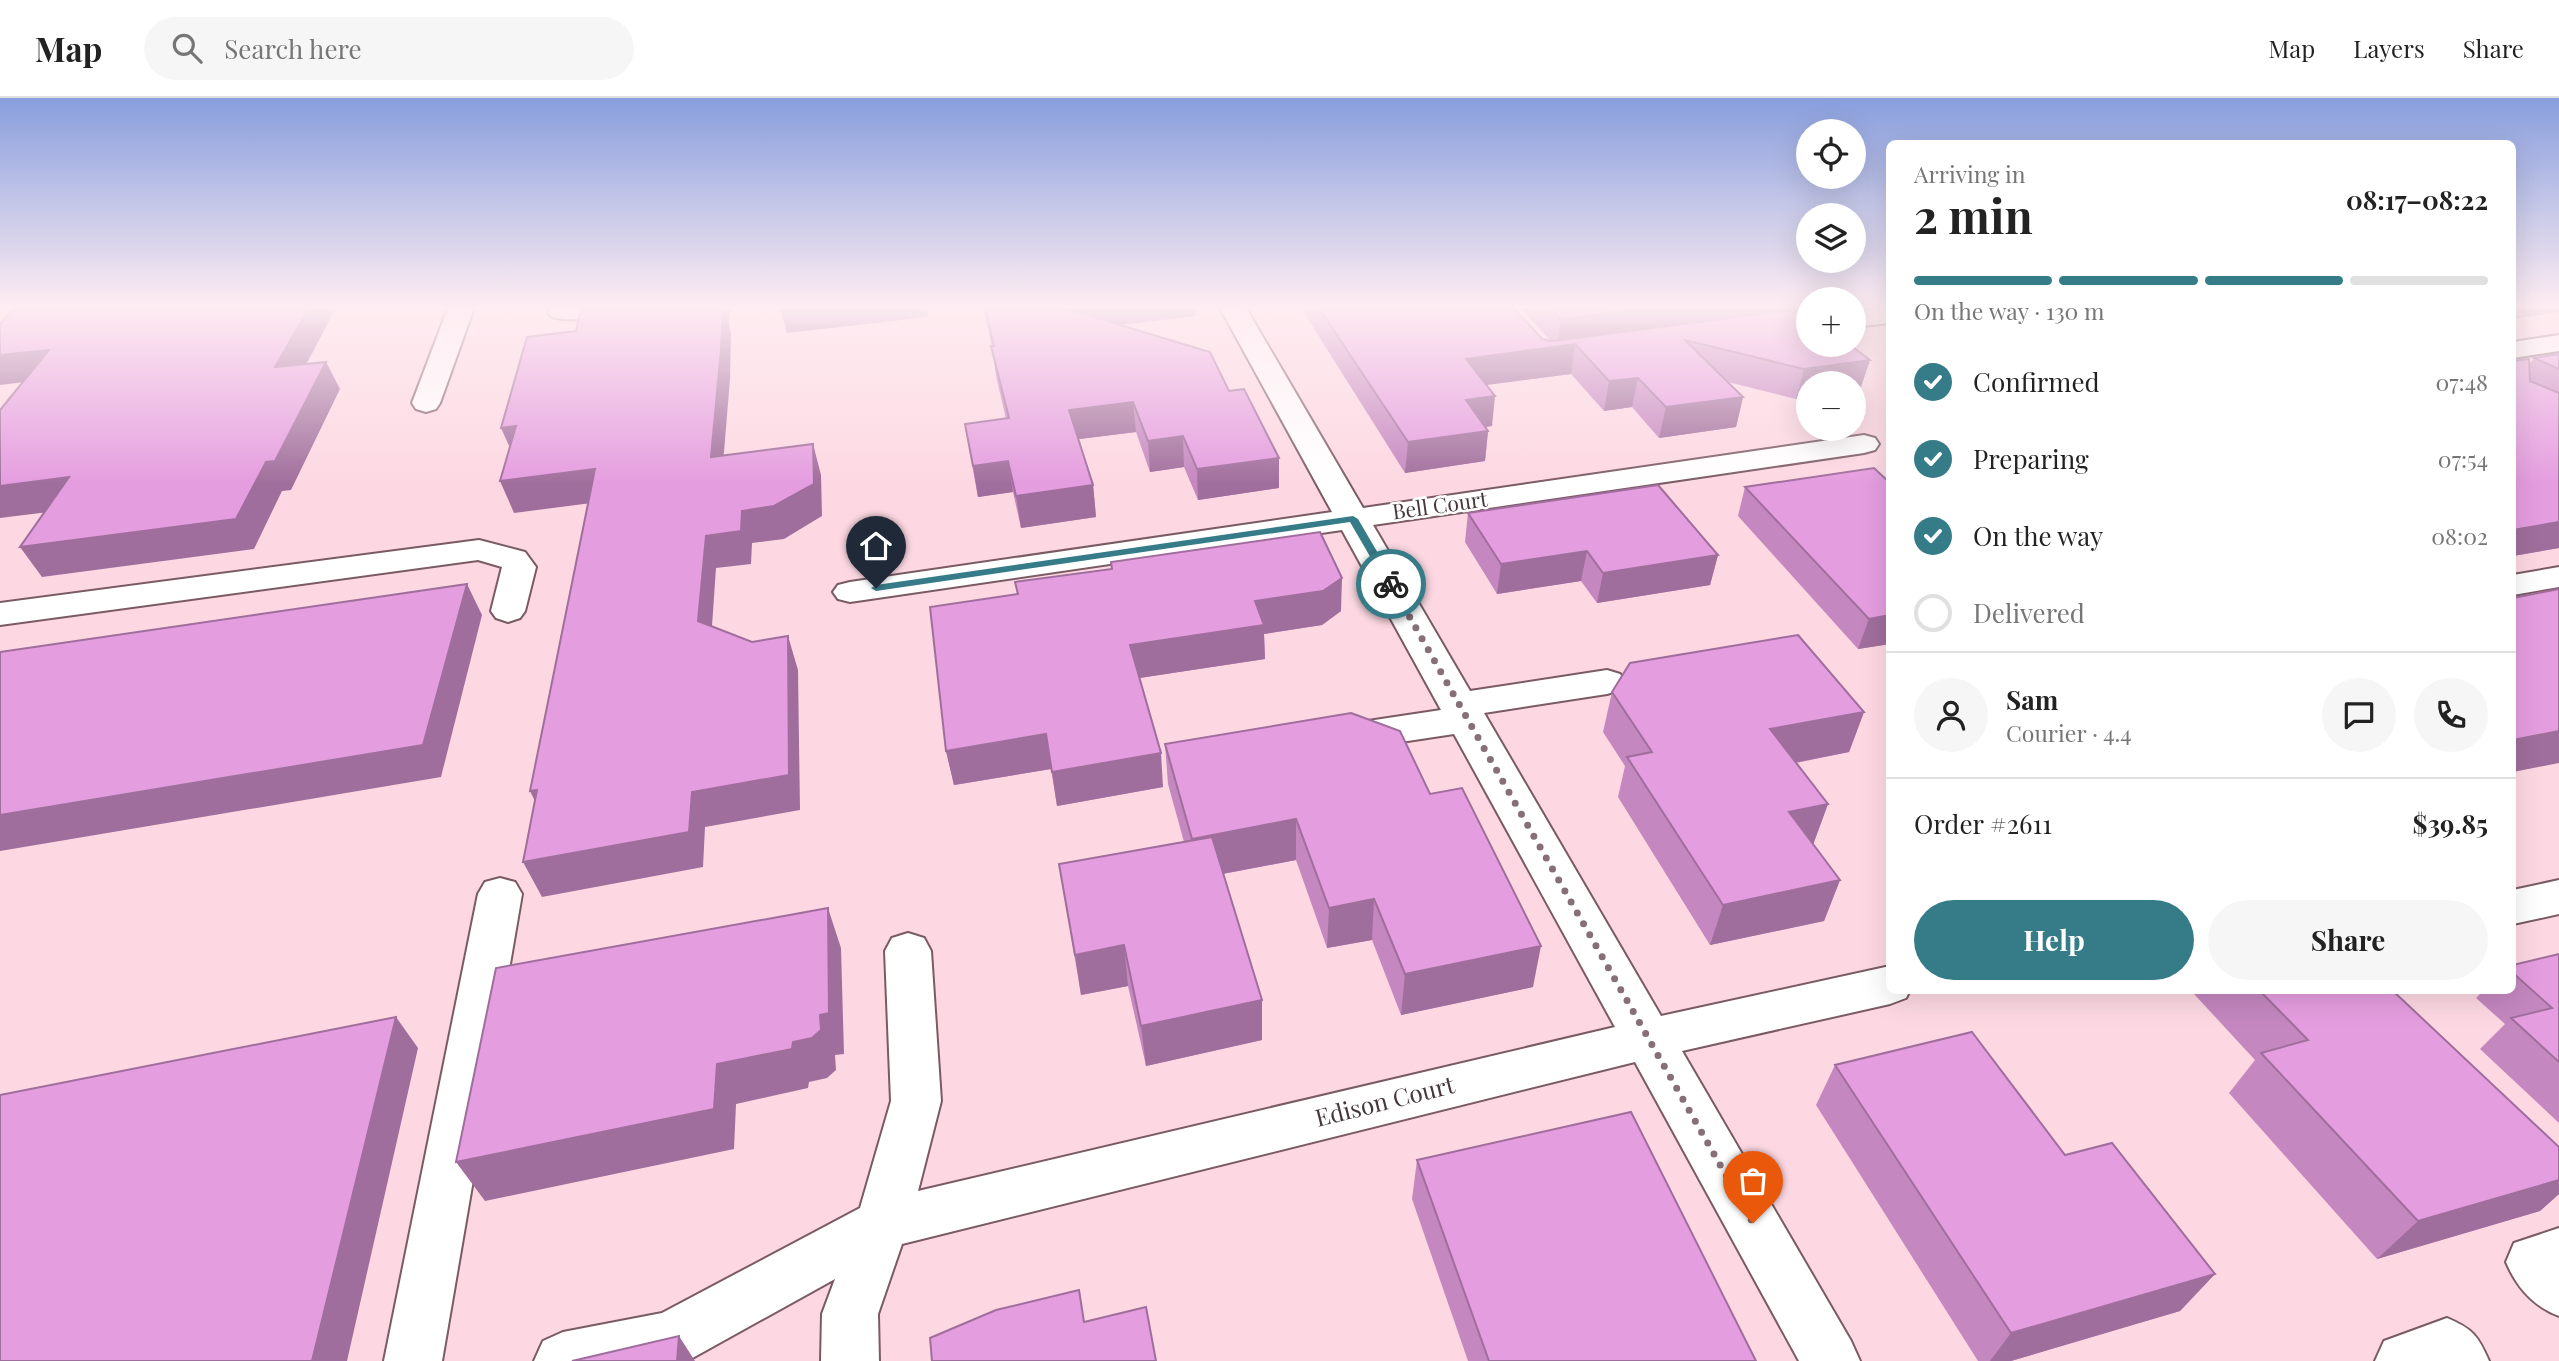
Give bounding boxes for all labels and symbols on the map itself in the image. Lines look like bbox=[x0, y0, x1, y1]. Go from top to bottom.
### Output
street label: Bell Court bbox=[1390, 483, 1490, 525]
pin bbox=[846, 516, 906, 588]
courier bbox=[1356, 549, 1426, 619]
street label: Edison Court bbox=[1311, 1067, 1458, 1133]
pin bbox=[1723, 1151, 1783, 1223]

